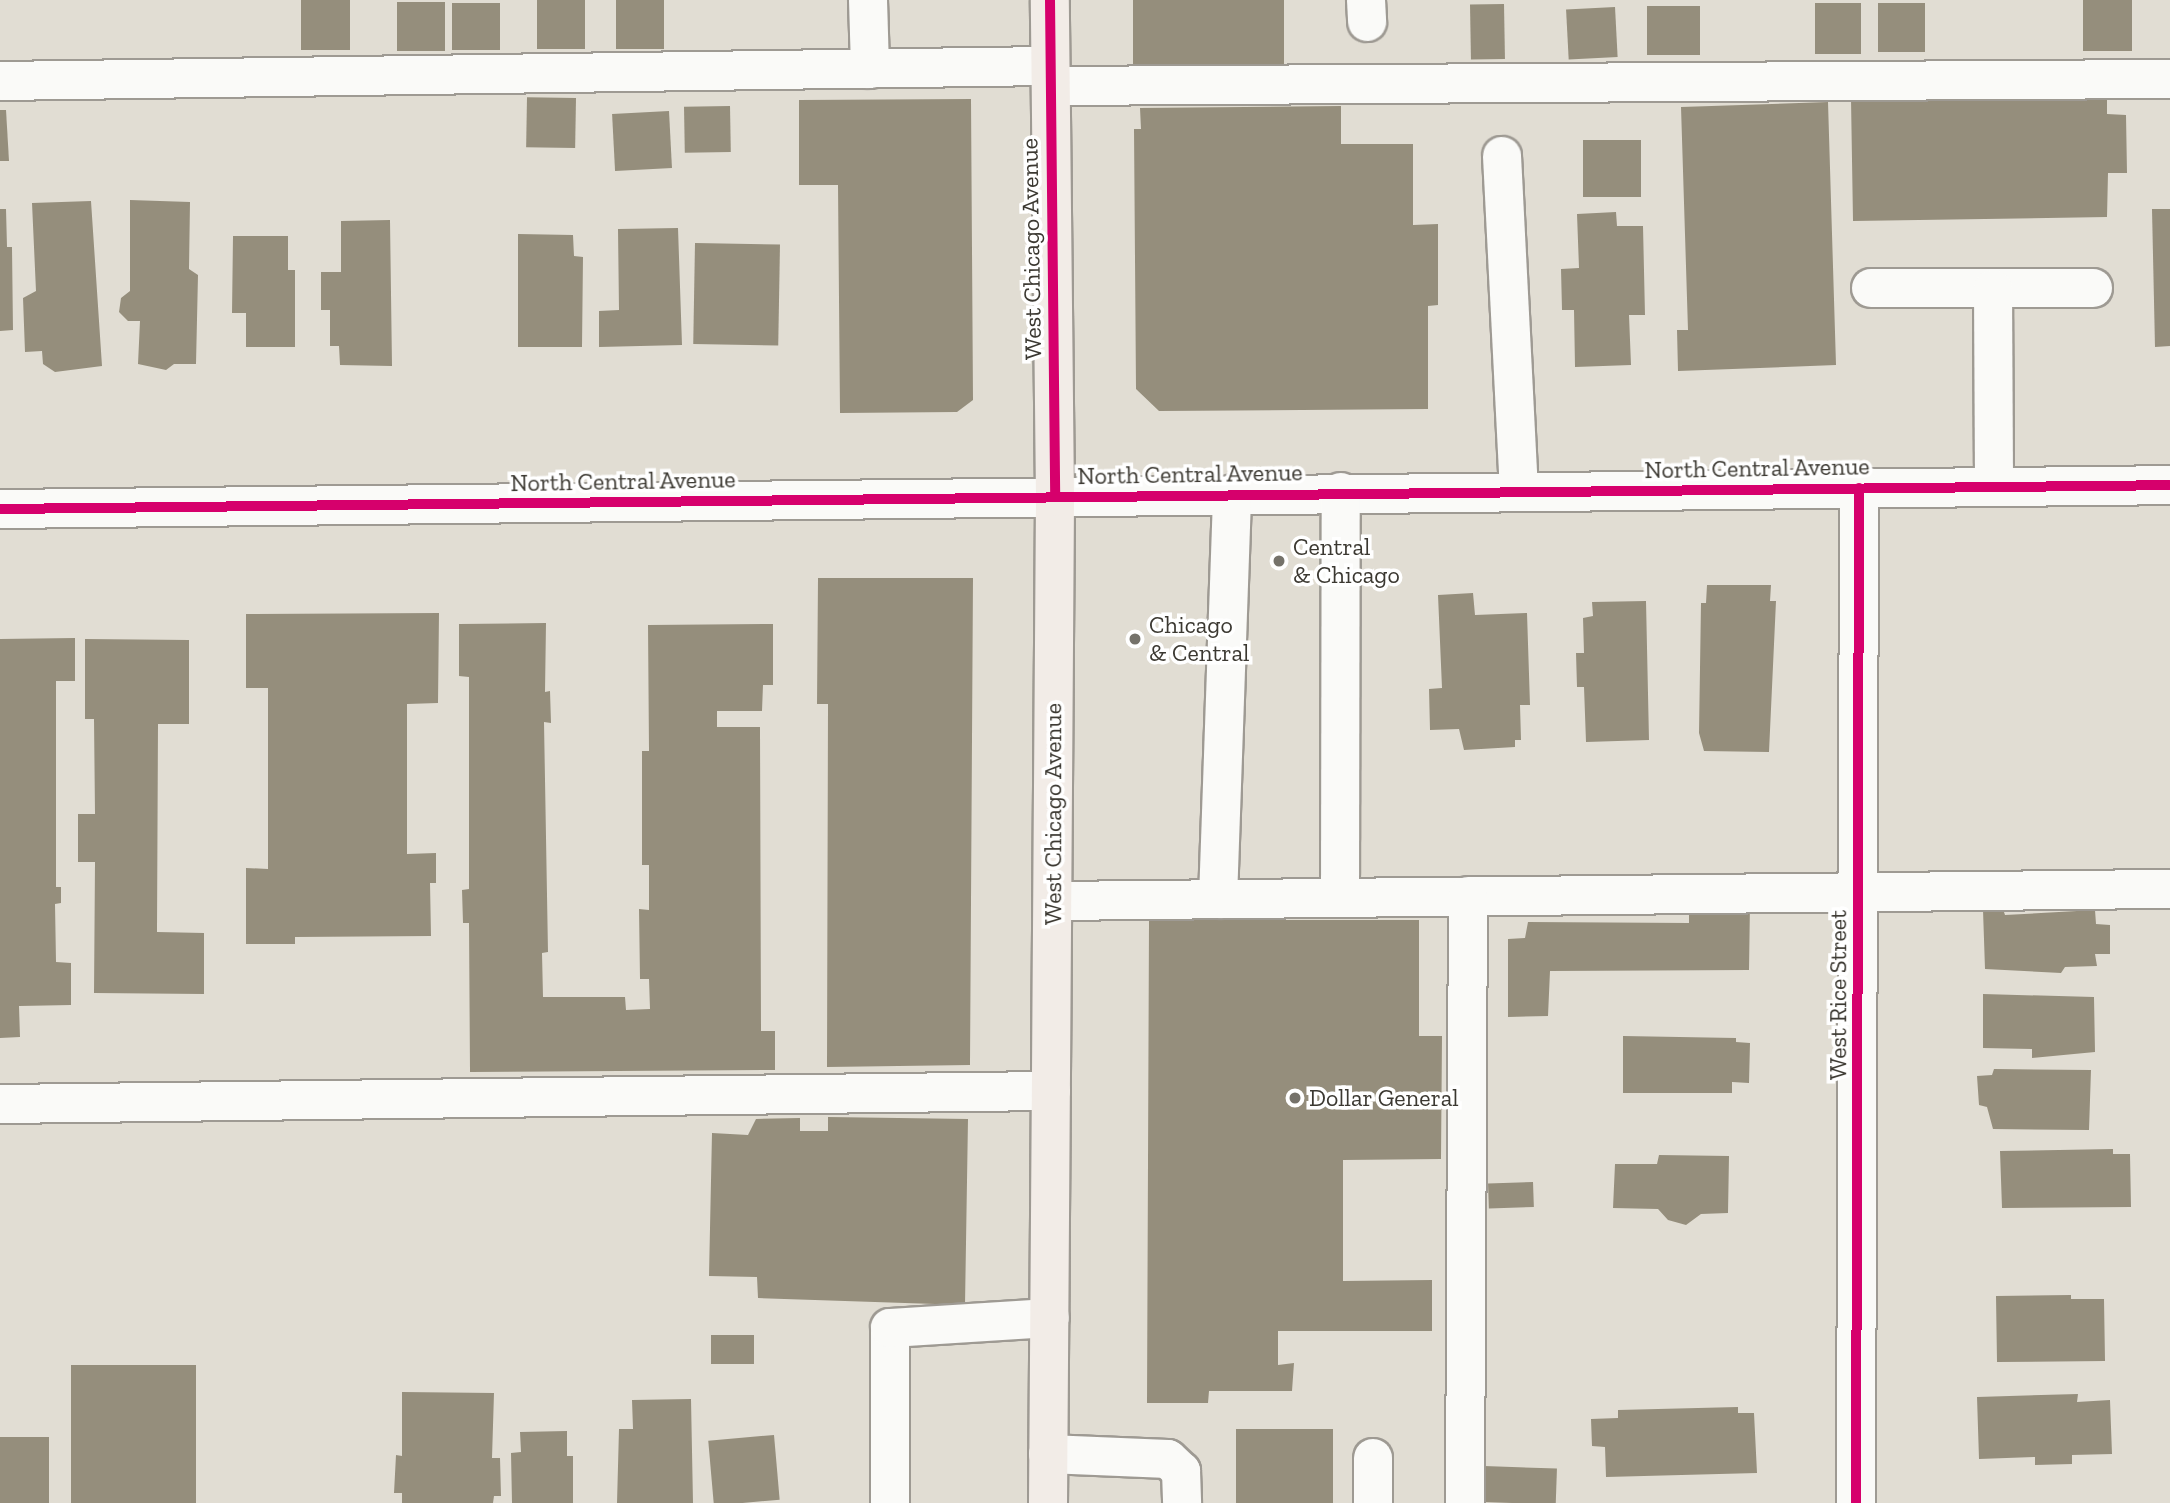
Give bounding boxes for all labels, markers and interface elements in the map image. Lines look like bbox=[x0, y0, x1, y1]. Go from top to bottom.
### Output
street label: West Chicago Avenue bbox=[1015, 137, 1047, 361]
street label: North Central Avenue bbox=[1644, 452, 1870, 484]
street label: North Central Avenue bbox=[1077, 458, 1303, 490]
street label: North Central Avenue bbox=[510, 465, 736, 497]
place label: Central & Chicago bbox=[1293, 533, 1400, 589]
marker: Central & Chicago bbox=[1271, 553, 1287, 569]
place label: Chicago & Central bbox=[1149, 611, 1249, 667]
marker: Chicago & Central bbox=[1127, 631, 1143, 647]
street label: West Chicago Avenue bbox=[1039, 703, 1067, 925]
street label: West Rice Street bbox=[1824, 910, 1852, 1080]
place label: Dollar General bbox=[1309, 1084, 1459, 1112]
marker: Dollar General bbox=[1287, 1090, 1303, 1106]

